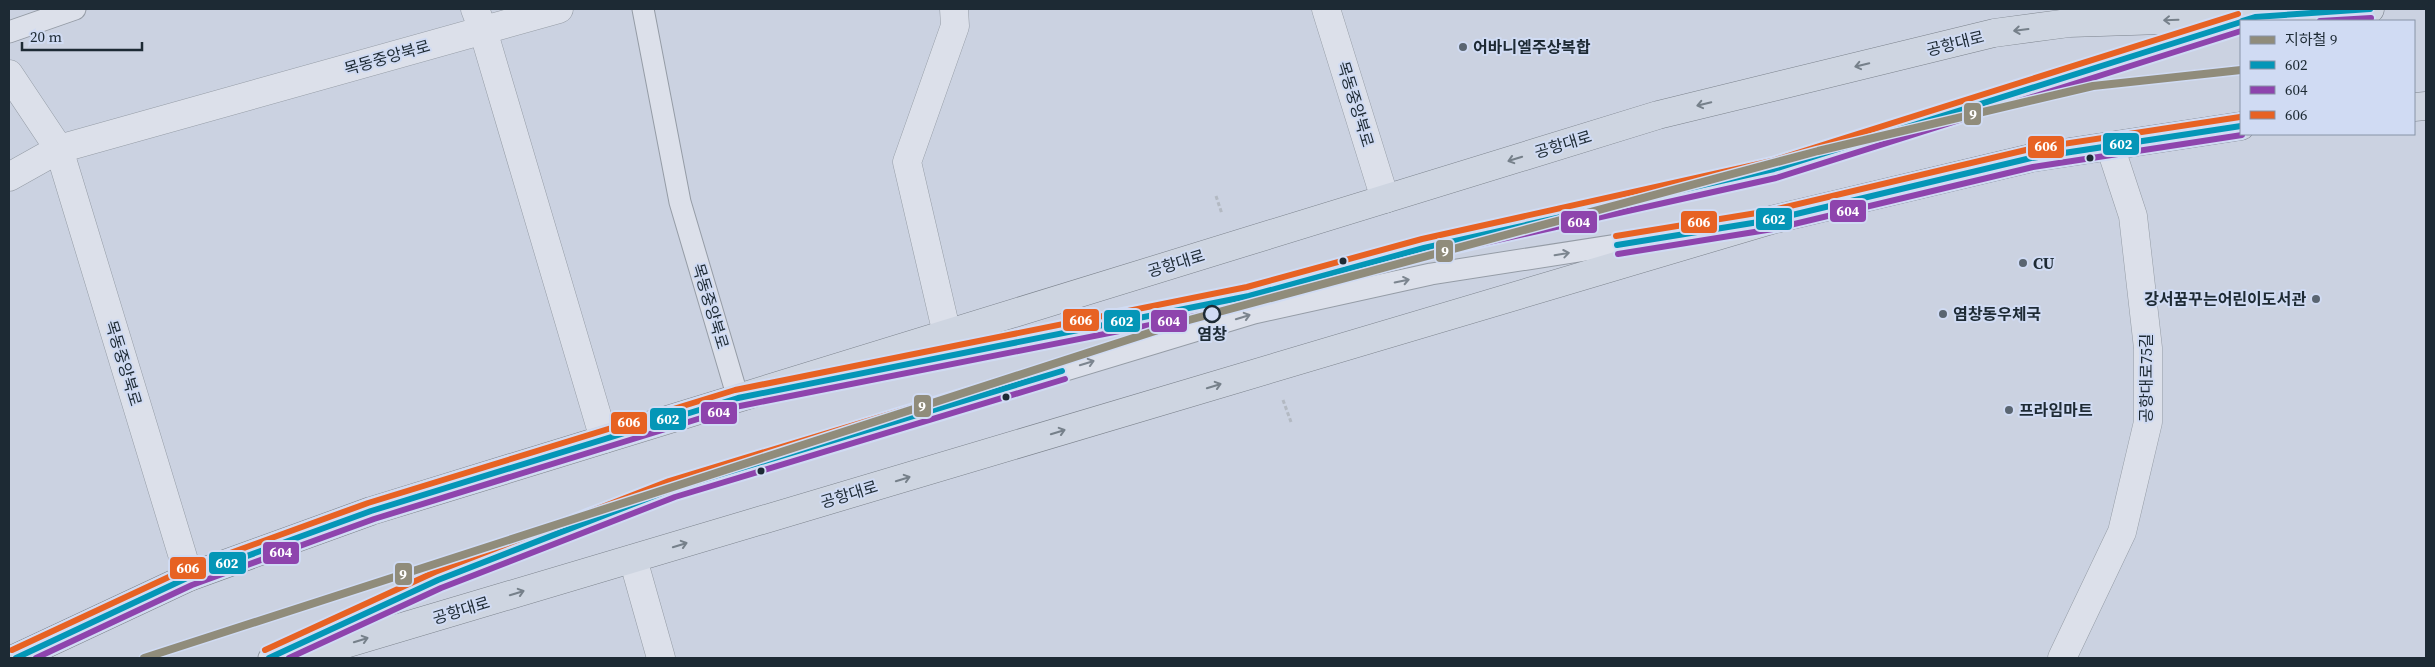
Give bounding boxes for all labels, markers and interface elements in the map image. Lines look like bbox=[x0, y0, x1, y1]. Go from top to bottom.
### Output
one-way arrow bbox=[2163, 15, 2180, 25]
scale bar bbox=[22, 20, 142, 52]
legend bbox=[2240, 20, 2415, 135]
street label: 공항대로 bbox=[1924, 25, 1986, 61]
one-way arrow bbox=[2013, 25, 2029, 35]
text: 20 m bbox=[30, 26, 62, 47]
text: 지하철 9 bbox=[2285, 29, 2337, 50]
street label: 목동중앙북로 bbox=[342, 34, 433, 80]
place label: 어바니엘주상복합 bbox=[1473, 36, 1591, 58]
marker: 어바니엘주상복합 bbox=[1457, 41, 1469, 53]
text: 602 bbox=[2285, 54, 2308, 75]
street label: 목동중앙북로 bbox=[1333, 59, 1380, 150]
one-way arrow bbox=[1855, 61, 1871, 70]
text: 604 bbox=[2285, 79, 2308, 100]
one-way arrow bbox=[1697, 99, 1713, 109]
line badge: 9 bbox=[1963, 102, 1982, 126]
text: 9 bbox=[1969, 104, 1977, 124]
text: 606 bbox=[2285, 104, 2308, 125]
street label: 공항대로 bbox=[1532, 125, 1595, 163]
line badge: 602 bbox=[2102, 132, 2140, 156]
text: 602 bbox=[2110, 134, 2133, 154]
line badge: 606 bbox=[2027, 135, 2065, 159]
text: 606 bbox=[2035, 136, 2058, 156]
unlabelled marker bbox=[2085, 153, 2095, 163]
one-way arrow bbox=[1507, 155, 1523, 164]
line badge: 604 bbox=[1829, 199, 1867, 223]
text: 604 bbox=[1837, 201, 1860, 221]
line badge: 602 bbox=[1755, 207, 1793, 231]
text: 602 bbox=[1763, 209, 1786, 229]
line badge: 604 bbox=[1560, 210, 1598, 234]
line badge: 606 bbox=[1680, 210, 1718, 234]
text: 604 bbox=[1568, 212, 1591, 232]
text: 606 bbox=[1688, 212, 1711, 232]
line badge: 9 bbox=[1435, 239, 1454, 263]
text: 9 bbox=[1441, 241, 1449, 261]
street label: 공항대로 bbox=[1145, 244, 1208, 282]
one-way arrow bbox=[1553, 248, 1569, 258]
place label: CU bbox=[2033, 252, 2055, 274]
unlabelled marker bbox=[1338, 256, 1348, 266]
marker: CU bbox=[2017, 257, 2029, 269]
street label: 목동중앙북로 bbox=[688, 261, 735, 352]
one-way arrow bbox=[1393, 276, 1409, 285]
place label: 강서꿈꾸는어린이도서관 bbox=[2144, 288, 2306, 310]
marker: 강서꿈꾸는어린이도서관 bbox=[2310, 293, 2322, 305]
place label: 염창동우체국 bbox=[1953, 303, 2041, 325]
marker: 염창 bbox=[1203, 305, 1221, 323]
line badge: 606 bbox=[1062, 308, 1100, 332]
marker: 염창동우체국 bbox=[1937, 308, 1949, 320]
line badge: 602 bbox=[1103, 309, 1141, 333]
line badge: 604 bbox=[1150, 309, 1188, 333]
text: 606 bbox=[1070, 310, 1093, 330]
text: 602 bbox=[1111, 311, 1134, 331]
text: 604 bbox=[1158, 311, 1181, 331]
one-way arrow bbox=[1235, 311, 1251, 321]
street label: 목동중앙북로 bbox=[101, 318, 148, 409]
place label: 염창 bbox=[1197, 323, 1227, 345]
street label: 공항대로75길 bbox=[2135, 333, 2157, 423]
one-way arrow bbox=[1079, 358, 1095, 368]
one-way arrow bbox=[1206, 380, 1222, 390]
unlabelled marker bbox=[1001, 392, 1011, 402]
line badge: 9 bbox=[913, 394, 932, 418]
text: 9 bbox=[918, 396, 926, 416]
place label: 프라임마트 bbox=[2019, 399, 2093, 421]
line badge: 604 bbox=[700, 401, 738, 425]
text: 604 bbox=[708, 402, 731, 422]
marker: 프라임마트 bbox=[2003, 404, 2015, 416]
line badge: 602 bbox=[649, 407, 687, 431]
text: 602 bbox=[657, 409, 680, 429]
line badge: 606 bbox=[610, 411, 648, 435]
text: 606 bbox=[618, 412, 641, 432]
one-way arrow bbox=[1050, 427, 1066, 437]
unlabelled marker bbox=[756, 466, 766, 476]
one-way arrow bbox=[894, 473, 910, 483]
street label: 공항대로 bbox=[818, 475, 881, 513]
one-way arrow bbox=[672, 540, 688, 550]
line badge: 604 bbox=[262, 541, 300, 565]
text: 604 bbox=[270, 542, 293, 562]
line badge: 602 bbox=[208, 551, 247, 575]
text: 602 bbox=[216, 553, 239, 573]
line badge: 606 bbox=[169, 556, 207, 580]
text: 606 bbox=[177, 558, 200, 578]
line badge: 9 bbox=[394, 562, 413, 586]
text: 9 bbox=[399, 564, 407, 584]
one-way arrow bbox=[509, 588, 525, 598]
street label: 공항대로 bbox=[430, 591, 493, 629]
one-way arrow bbox=[353, 634, 369, 644]

